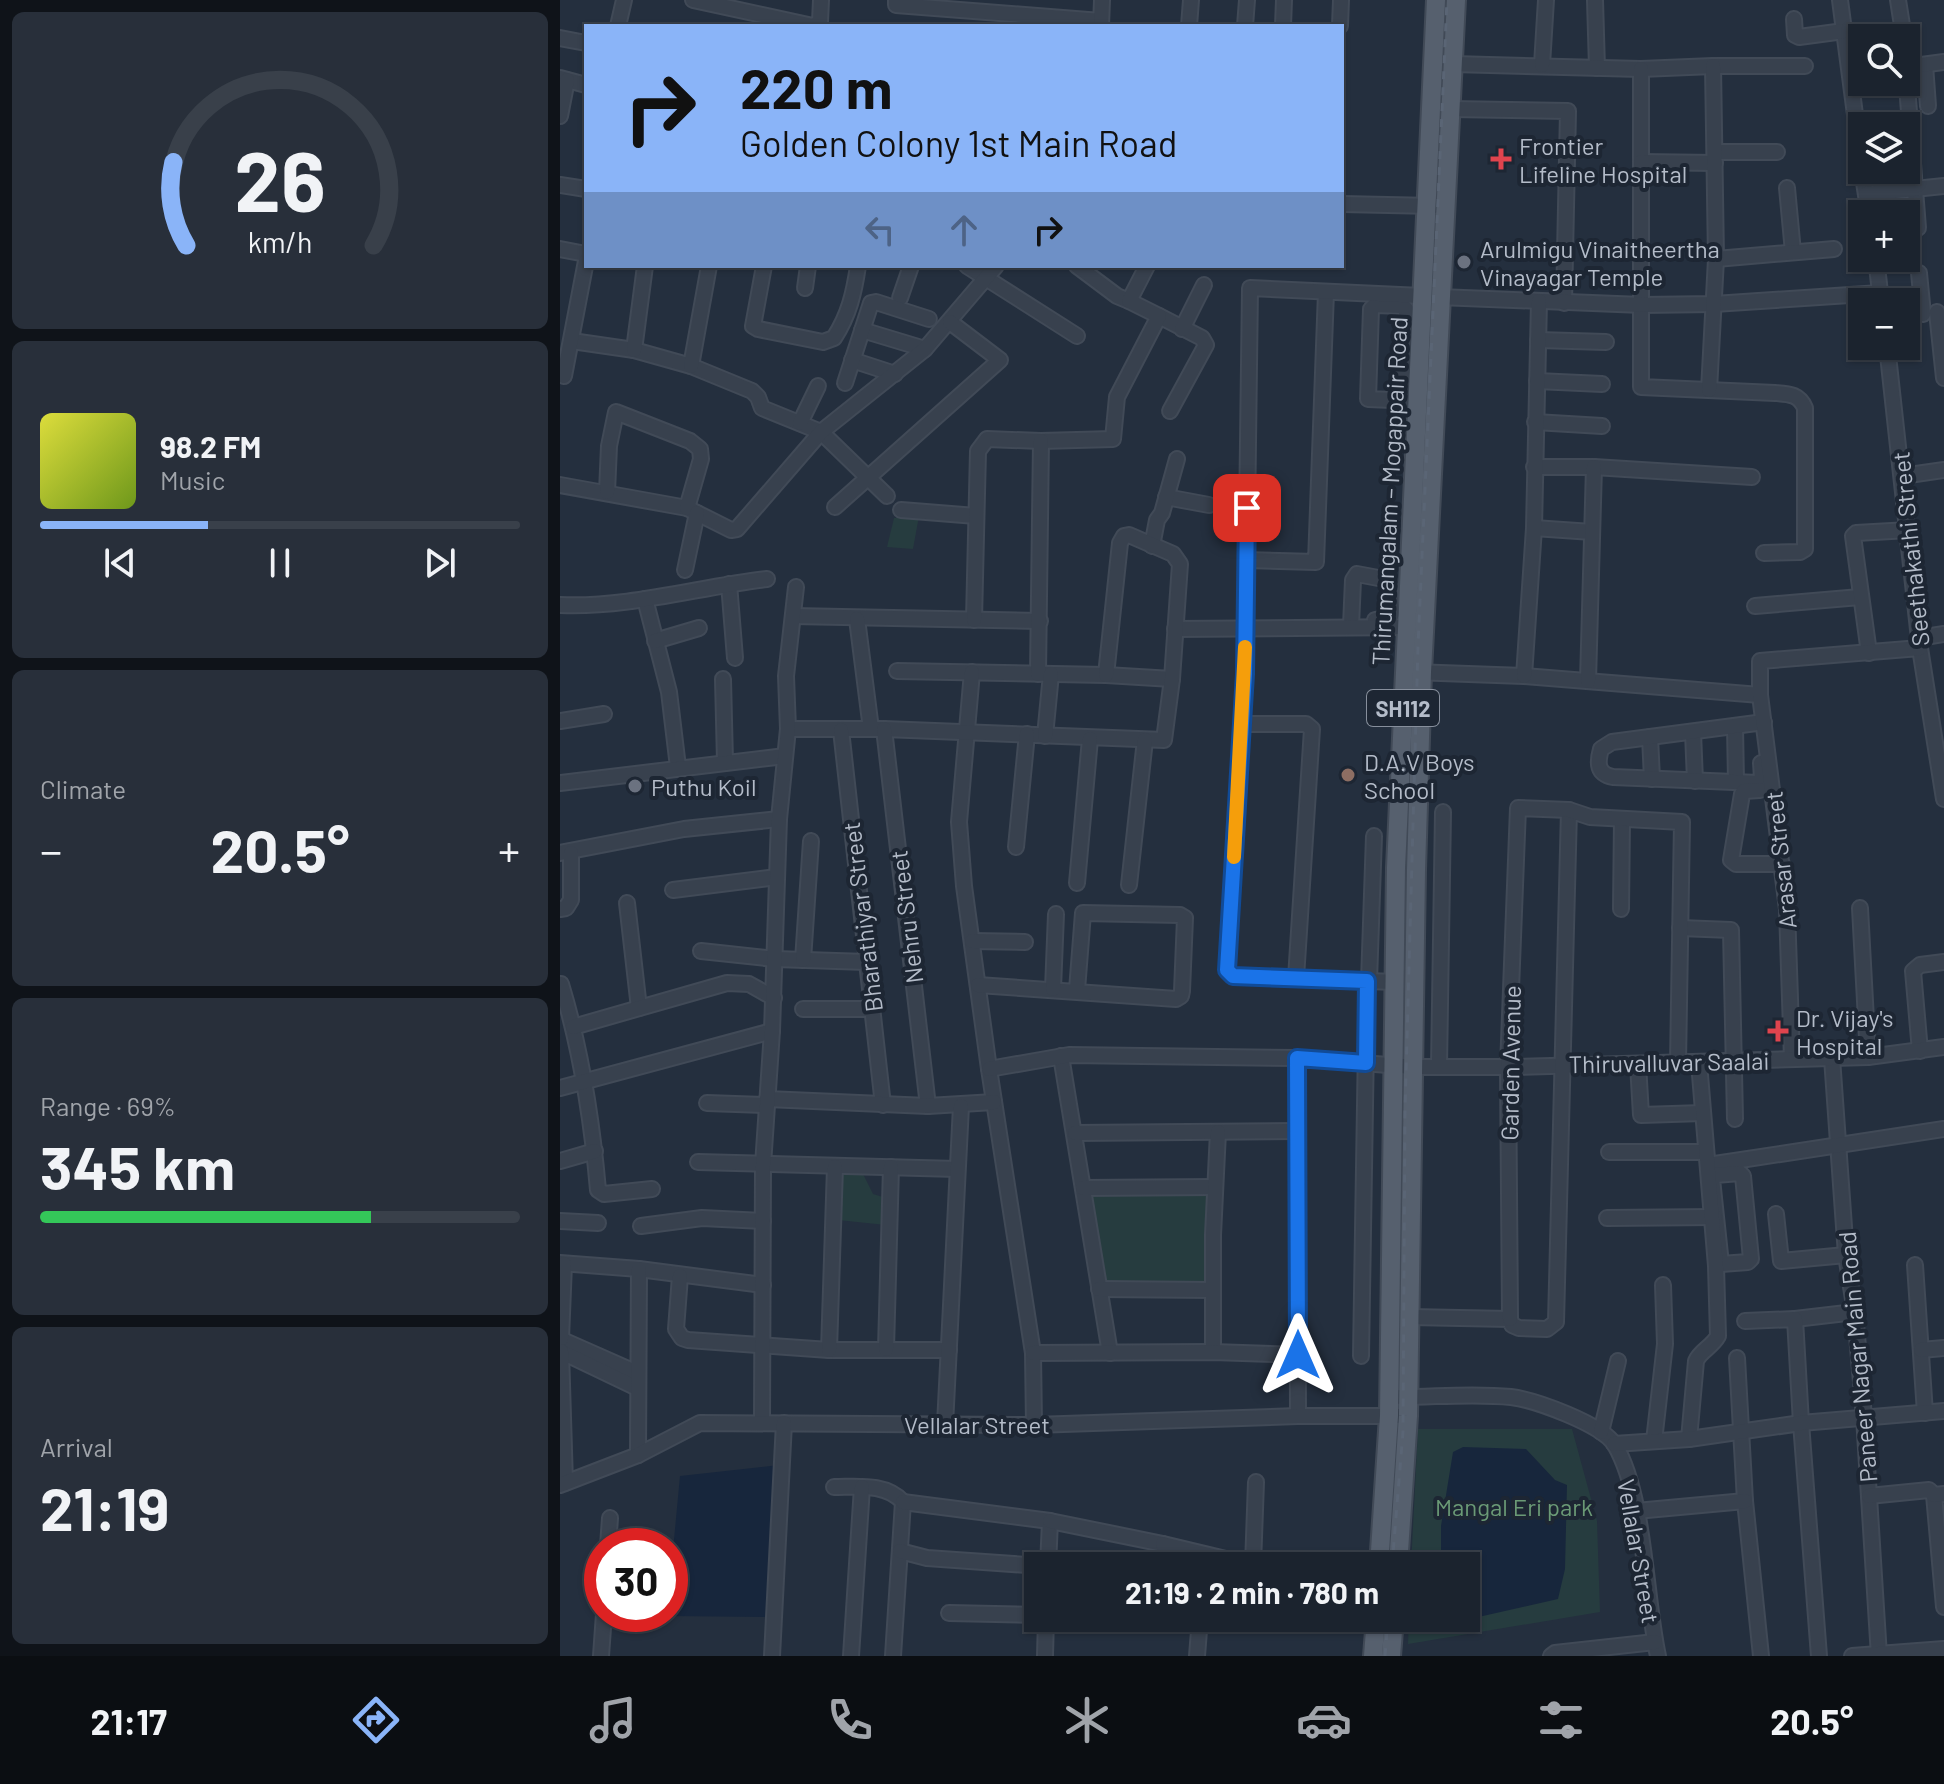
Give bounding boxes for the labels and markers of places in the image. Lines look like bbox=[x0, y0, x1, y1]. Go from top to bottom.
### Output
place label: Frontier Lifeline Hospital bbox=[1519, 131, 1687, 188]
marker: Frontier Lifeline Hospital bbox=[1490, 148, 1512, 170]
place label: Arulmigu Vinaitheertha Vinayagar Temple bbox=[1480, 234, 1720, 291]
marker: Arulmigu Vinaitheertha Vinayagar Temple bbox=[1455, 253, 1473, 271]
pin bbox=[1213, 474, 1281, 542]
place label: D.A.V Boys School bbox=[1364, 747, 1475, 804]
marker: D.A.V Boys School bbox=[1339, 766, 1357, 784]
place label: Puthu Koil bbox=[651, 772, 756, 801]
marker: Puthu Koil bbox=[626, 777, 644, 795]
place label: Dr. Vijay's Hospital bbox=[1796, 1003, 1894, 1060]
marker: Dr. Vijay's Hospital bbox=[1767, 1020, 1789, 1042]

